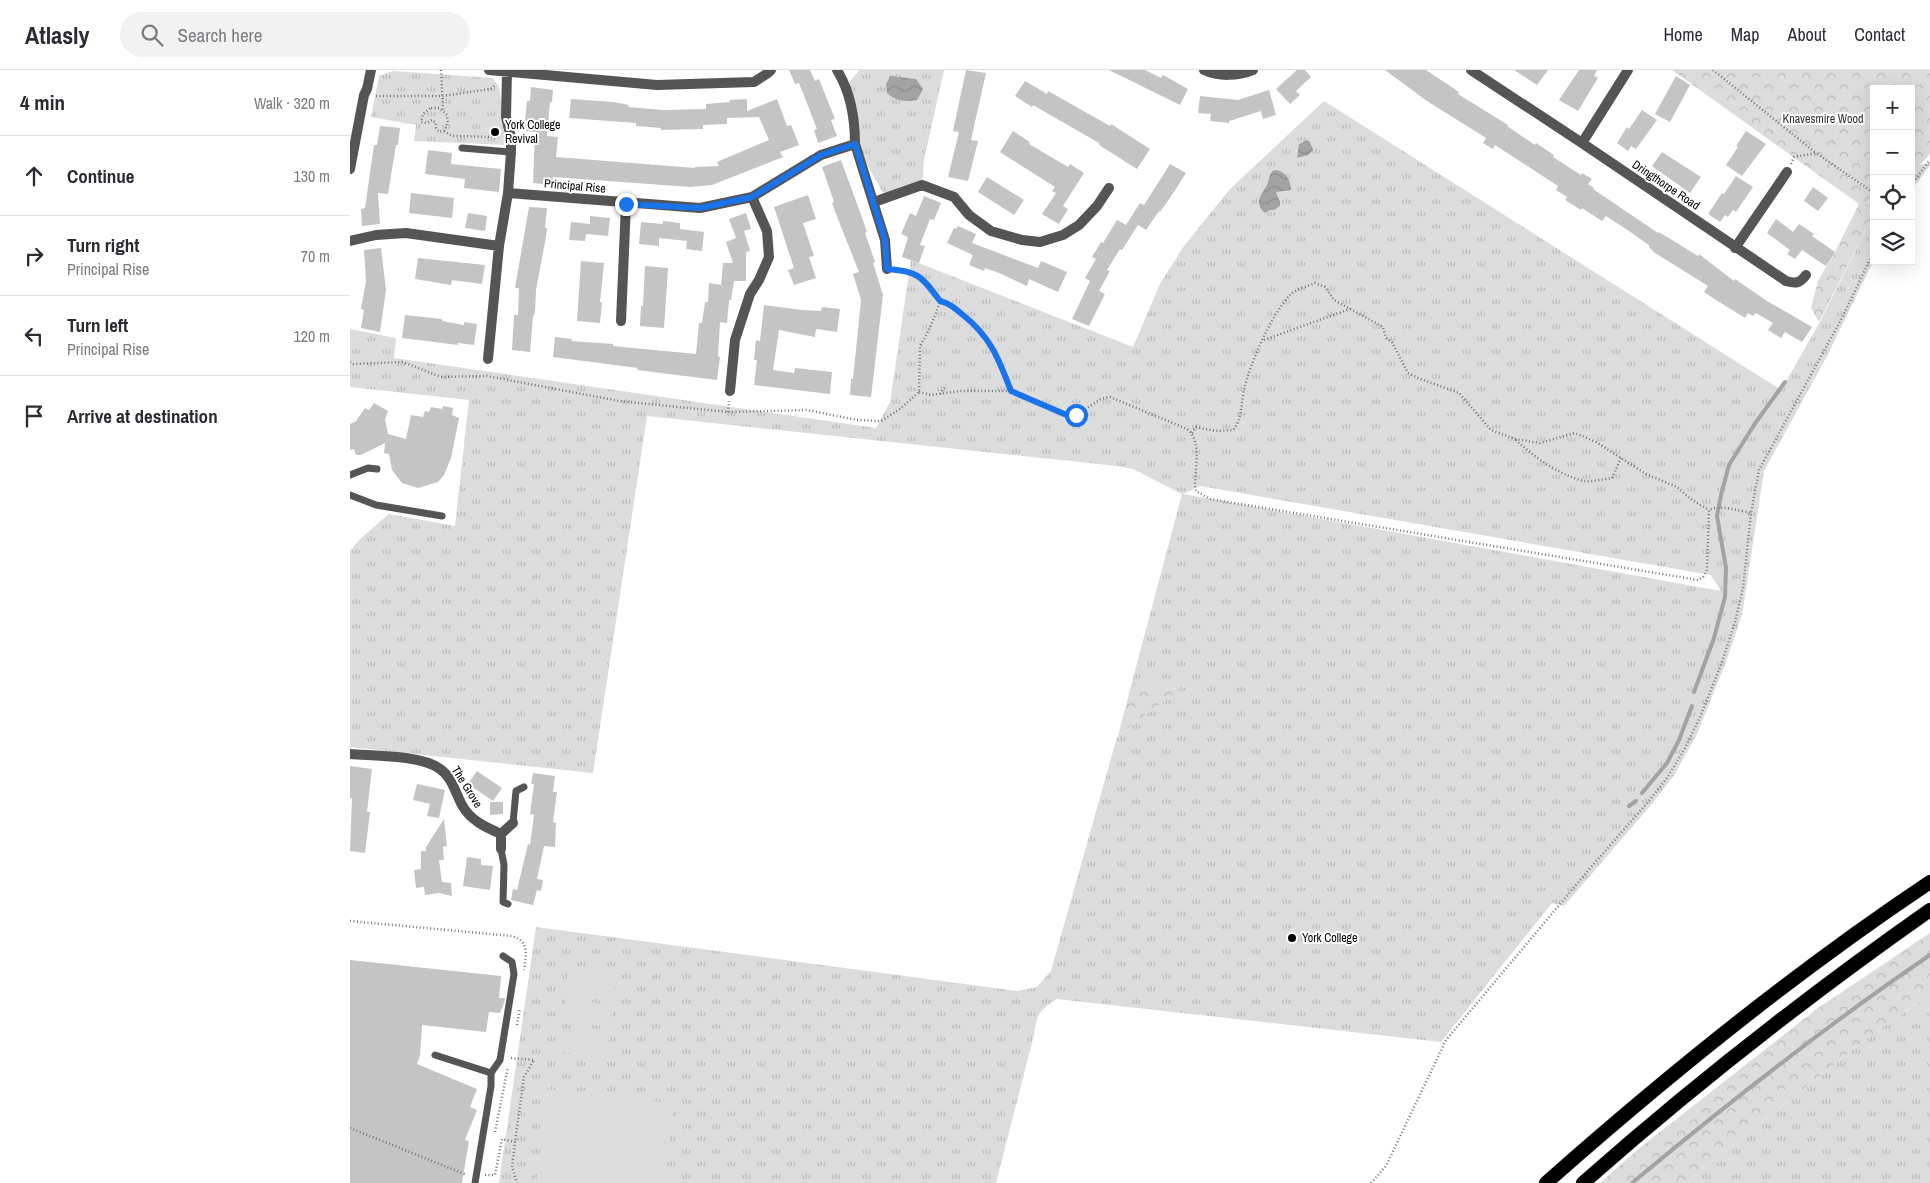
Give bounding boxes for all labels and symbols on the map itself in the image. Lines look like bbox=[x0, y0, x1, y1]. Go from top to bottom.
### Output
park label: Knavesmire Wood bbox=[1783, 111, 1863, 127]
place label: York College Revival bbox=[505, 117, 561, 147]
marker: York College Revival bbox=[489, 126, 501, 138]
street label: Dringthorpe Road bbox=[1629, 156, 1703, 214]
street label: Principal Rise bbox=[544, 175, 606, 197]
route end bbox=[615, 193, 638, 216]
route start bbox=[1065, 404, 1088, 427]
street label: The Grove bbox=[448, 763, 486, 811]
place label: York College bbox=[1302, 930, 1358, 946]
marker: York College bbox=[1286, 932, 1298, 944]

